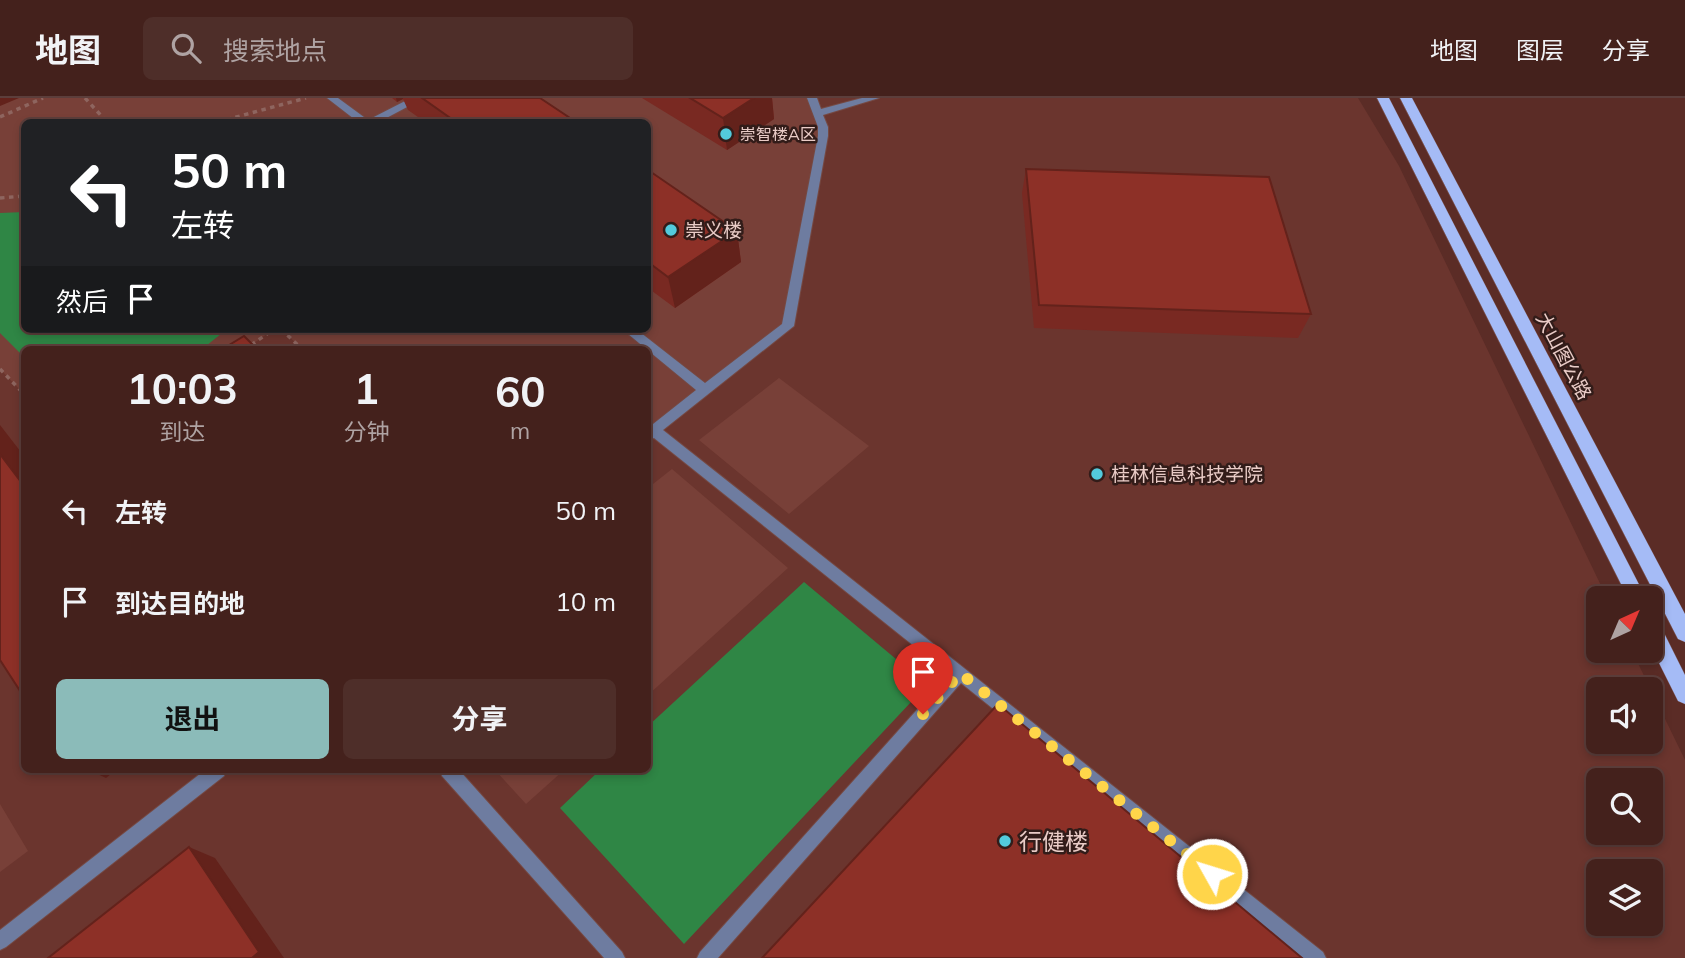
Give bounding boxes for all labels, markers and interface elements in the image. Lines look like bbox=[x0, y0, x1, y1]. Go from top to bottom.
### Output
search box bbox=[143, 17, 633, 80]
text: 地图 bbox=[35, 29, 101, 70]
icon: search bbox=[167, 29, 205, 67]
text: 搜索地点 bbox=[223, 34, 327, 67]
text: 地图 bbox=[1430, 35, 1478, 65]
text: 图层 bbox=[1516, 35, 1564, 65]
text: 分享 bbox=[1602, 35, 1650, 65]
place label: 崇智楼A区 bbox=[740, 124, 816, 144]
marker: 崇智楼A区 bbox=[718, 126, 734, 142]
text: 50 m bbox=[171, 139, 287, 200]
icon: left bbox=[56, 147, 147, 238]
text: 左转 bbox=[171, 205, 235, 245]
place label: 崇义楼 bbox=[685, 218, 742, 242]
marker: 崇义楼 bbox=[663, 222, 679, 238]
icon: arrive bbox=[122, 280, 160, 318]
text: 然后 bbox=[56, 285, 108, 318]
street label: 大山图公路 bbox=[1531, 308, 1597, 404]
text: 10:03 bbox=[127, 362, 238, 415]
text: 1 bbox=[354, 362, 379, 415]
text: 60 bbox=[495, 365, 545, 418]
text: m bbox=[510, 416, 530, 445]
text: 到达 bbox=[159, 417, 205, 446]
text: 分钟 bbox=[343, 417, 389, 446]
place label: 桂林信息科技学院 bbox=[1111, 462, 1263, 486]
marker: 桂林信息科技学院 bbox=[1089, 466, 1105, 482]
icon: left bbox=[56, 492, 94, 530]
text: 50 m bbox=[555, 494, 616, 527]
text: 左转 bbox=[115, 496, 167, 529]
icon: arrive bbox=[56, 583, 94, 621]
text: 10 m bbox=[555, 585, 616, 618]
north arrow bbox=[1586, 586, 1662, 663]
map controls bbox=[1586, 586, 1663, 936]
text: 到达目的地 bbox=[115, 587, 245, 620]
pin bbox=[893, 642, 953, 714]
icon: arrive bbox=[904, 653, 942, 691]
button: sound bbox=[1586, 677, 1663, 754]
button: 退出 bbox=[56, 679, 329, 759]
button: 分享 bbox=[343, 679, 616, 759]
button: search bbox=[1586, 768, 1663, 845]
place label: 行健楼 bbox=[1019, 827, 1088, 856]
marker: 行健楼 bbox=[997, 833, 1013, 849]
position arrow bbox=[1175, 837, 1249, 911]
button: layers bbox=[1586, 859, 1663, 936]

